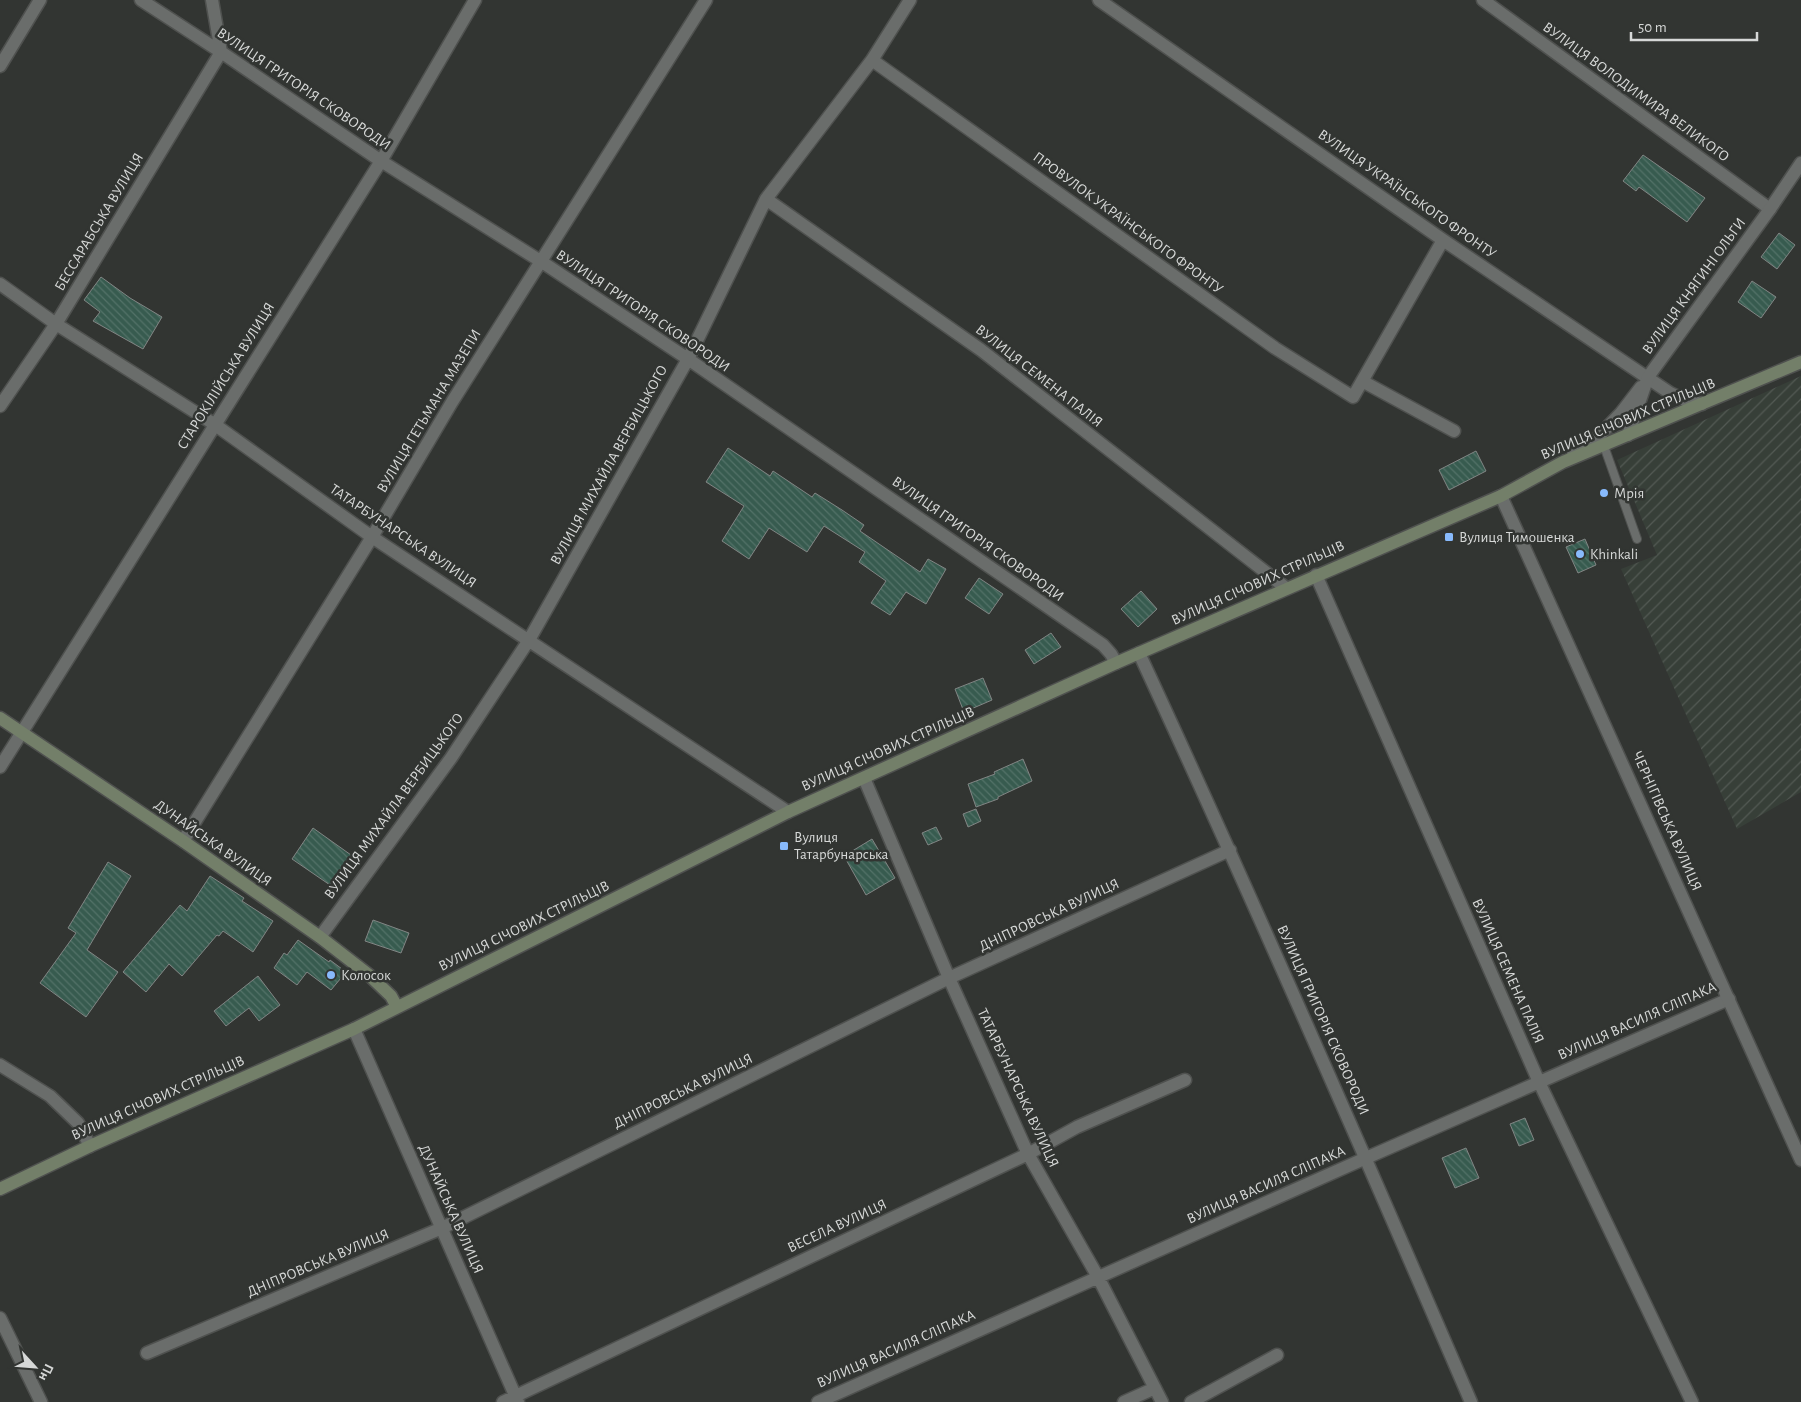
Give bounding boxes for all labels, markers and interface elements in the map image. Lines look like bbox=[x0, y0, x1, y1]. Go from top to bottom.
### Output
scale bar bbox=[1631, 10, 1757, 42]
street label: ВУЛИЦЯ ВОЛОДИМИРА ВЕЛИКОГО bbox=[1540, 19, 1732, 165]
text: 50 m bbox=[1638, 20, 1667, 35]
street label: ВУЛИЦЯ ГРИГОРІЯ СКОВОРОДИ bbox=[214, 25, 394, 153]
street label: ВУЛИЦЯ УКРАЇНСЬКОГО ФРОНТУ bbox=[1315, 126, 1500, 262]
street label: ПРОВУЛОК УКРАЇНСЬКОГО ФРОНТУ bbox=[1030, 148, 1227, 297]
street label: БЕССАРАБСЬКА ВУЛИЦЯ bbox=[52, 150, 146, 294]
street label: ВУЛИЦЯ КНЯГИНІ ОЛЬГИ bbox=[1640, 215, 1748, 357]
street label: ВУЛИЦЯ ГРИГОРІЯ СКОВОРОДИ bbox=[553, 247, 733, 375]
street label: СТАРОКІЛІЙСЬКА ВУЛИЦЯ bbox=[175, 300, 277, 452]
street label: ВУЛИЦЯ СЕМЕНА ПАЛІЯ bbox=[973, 322, 1105, 430]
street label: ВУЛИЦЯ ГЕТЬМАНА МАЗЕПИ bbox=[374, 327, 484, 495]
street label: ВУЛИЦЯ МИХАЙЛА ВЕРБИЦЬКОГО bbox=[548, 363, 670, 567]
street label: ВУЛИЦЯ СІЧОВИХ СТРІЛЬЦІВ bbox=[1539, 375, 1717, 463]
street label: ВУЛИЦЯ ГРИГОРІЯ СКОВОРОДИ bbox=[889, 474, 1067, 604]
street label: ТАТАРБУНАРСЬКА ВУЛИЦЯ bbox=[327, 481, 479, 591]
place label: Мрія bbox=[1614, 486, 1644, 501]
marker: Мрія bbox=[1598, 487, 1610, 499]
place label: Вулиця Тимошенка bbox=[1459, 530, 1575, 545]
marker: Вулиця Тимошенка bbox=[1443, 531, 1455, 543]
street label: ВУЛИЦЯ СІЧОВИХ СТРІЛЬЦІВ bbox=[1169, 538, 1347, 628]
place label: Khinkali bbox=[1590, 547, 1638, 562]
marker: Khinkali bbox=[1574, 548, 1586, 560]
street label: ВУЛИЦЯ СІЧОВИХ СТРІЛЬЦІВ bbox=[799, 704, 977, 794]
street label: ВУЛИЦЯ МИХАЙЛА ВЕРБИЦЬКОГО bbox=[322, 710, 466, 902]
street label: ЧЕРНІГІВСЬКА ВУЛИЦЯ bbox=[1629, 749, 1705, 893]
street label: ДУНАЙСЬКА ВУЛИЦЯ bbox=[152, 797, 274, 889]
place label: Вулиця Татарбунарська bbox=[794, 830, 889, 862]
marker: Вулиця Татарбунарська bbox=[778, 840, 790, 852]
street label: ДНІПРОВСЬКА ВУЛИЦЯ bbox=[977, 876, 1121, 954]
street label: ВУЛИЦЯ СІЧОВИХ СТРІЛЬЦІВ bbox=[436, 878, 612, 974]
street label: ВУЛИЦЯ СЕМЕНА ПАЛІЯ bbox=[1469, 896, 1547, 1046]
street label: ВУЛИЦЯ ГРИГОРІЯ СКОВОРОДИ bbox=[1274, 923, 1372, 1117]
place label: Колосок bbox=[341, 968, 391, 983]
marker: Колосок bbox=[325, 969, 337, 981]
street label: ВУЛИЦЯ ВАСИЛЯ СЛІПАКА bbox=[1556, 979, 1719, 1063]
street label: ТАТАРБУНАРСЬКА ВУЛИЦЯ bbox=[975, 1006, 1061, 1170]
street label: ДНІПРОВСЬКА ВУЛИЦЯ bbox=[611, 1051, 755, 1131]
street label: ВУЛИЦЯ СІЧОВИХ СТРІЛЬЦІВ bbox=[69, 1053, 247, 1143]
street label: ДУНАЙСЬКА ВУЛИЦЯ bbox=[416, 1142, 486, 1276]
street label: ВУЛИЦЯ ВАСИЛЯ СЛІПАКА bbox=[1185, 1143, 1348, 1227]
street label: ВЕСЕЛА ВУЛИЦЯ bbox=[785, 1196, 889, 1256]
street label: ДНІПРОВСЬКА ВУЛИЦЯ bbox=[245, 1226, 391, 1300]
street label: ВУЛИЦЯ ВАСИЛЯ СЛІПАКА bbox=[815, 1307, 978, 1391]
north arrow bbox=[10, 1342, 60, 1392]
text: Пн bbox=[36, 1362, 56, 1383]

